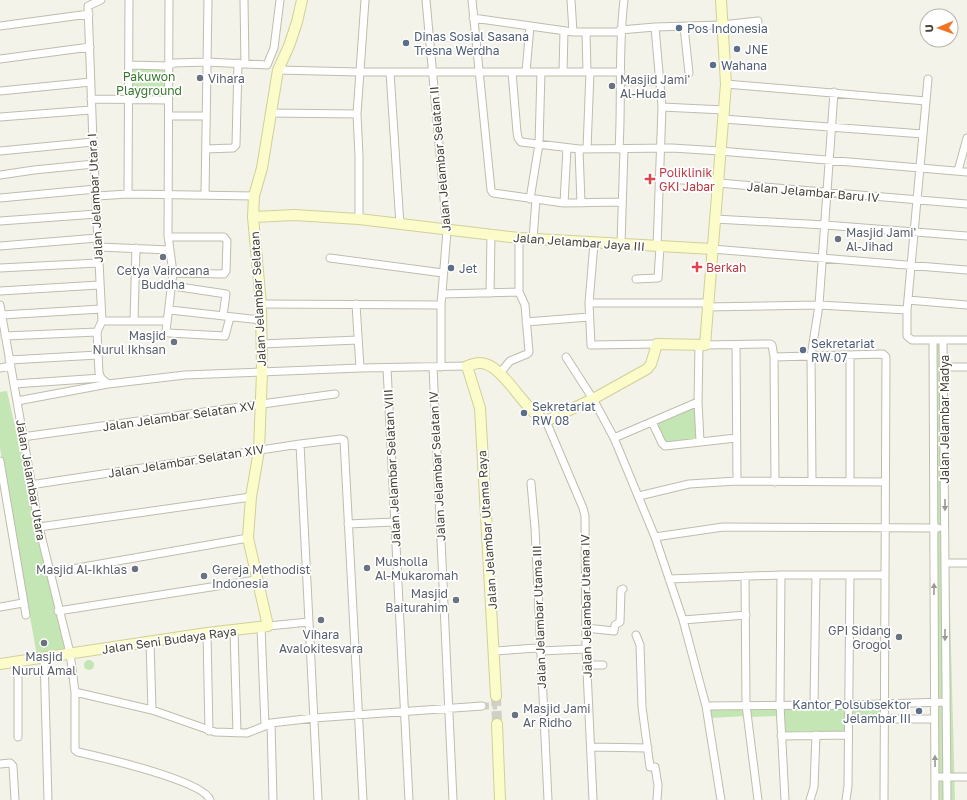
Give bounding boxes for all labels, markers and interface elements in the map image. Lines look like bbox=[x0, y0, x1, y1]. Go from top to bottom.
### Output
north arrow bbox=[919, 8, 959, 48]
place label: Pos Indonesia bbox=[687, 21, 768, 36]
marker: Pos Indonesia bbox=[674, 23, 684, 33]
text: U bbox=[922, 24, 935, 33]
place label: Dinas Sosial Sasana Tresna Werdha bbox=[414, 29, 529, 58]
marker: Dinas Sosial Sasana Tresna Werdha bbox=[401, 38, 411, 48]
place label: JNE bbox=[745, 42, 768, 57]
marker: JNE bbox=[732, 44, 742, 54]
place label: Wahana bbox=[721, 58, 767, 73]
marker: Wahana bbox=[708, 60, 718, 70]
park label: Pakuwon Playground bbox=[116, 69, 182, 98]
place label: Vihara bbox=[208, 71, 245, 86]
place label: Masjid Jami' Al-Huda bbox=[620, 72, 690, 101]
marker: Vihara bbox=[195, 73, 205, 83]
marker: Masjid Jami' Al-Huda bbox=[607, 81, 617, 91]
street label: Jalan Jelambar Selatan II bbox=[426, 86, 454, 232]
street label: Jalan Jelambar Utara I bbox=[84, 133, 106, 263]
place label: Poliklinik GKI Jabar bbox=[659, 165, 715, 194]
marker: Poliklinik GKI Jabar bbox=[644, 173, 656, 185]
street label: Jalan Jelambar Baru IV bbox=[746, 179, 880, 205]
place label: Masjid Jami' Al-Jihad bbox=[846, 225, 916, 254]
street label: Jalan Jelambar Jaya III bbox=[513, 230, 645, 254]
street label: Jalan Jelambar Selatan bbox=[247, 231, 269, 367]
marker: Masjid Jami' Al-Jihad bbox=[833, 234, 843, 244]
marker: Cetya Vairocana Buddha bbox=[158, 252, 168, 262]
place label: Berkah bbox=[706, 260, 747, 275]
place label: Jet bbox=[459, 261, 478, 276]
marker: Berkah bbox=[691, 261, 703, 273]
place label: Cetya Vairocana Buddha bbox=[117, 263, 209, 292]
marker: Jet bbox=[446, 263, 456, 273]
place label: Masjid Nurul Ikhsan bbox=[92, 328, 166, 357]
place label: Sekretariat RW 07 bbox=[811, 336, 875, 365]
marker: Masjid Nurul Ikhsan bbox=[169, 337, 179, 347]
marker: Sekretariat RW 07 bbox=[798, 345, 808, 355]
street label: Jalan Jelambar Madya bbox=[937, 355, 952, 483]
street label: Jalan Jelambar Selatan VIII bbox=[380, 389, 404, 547]
street label: Jalan Jelambar Selatan IV bbox=[426, 391, 448, 541]
street label: Jalan Jelambar Selatan XV bbox=[102, 398, 256, 434]
place label: Sekretariat RW 08 bbox=[532, 399, 596, 428]
marker: Sekretariat RW 08 bbox=[519, 408, 529, 418]
street label: Jalan Jelambar Utara bbox=[13, 418, 49, 542]
street label: Jalan Jelambar Selatan XIV bbox=[107, 441, 265, 481]
street label: Jalan Jelambar Utama Raya bbox=[474, 450, 500, 610]
one-way arrow bbox=[942, 499, 948, 512]
street label: Jalan Jelambar Utama IV bbox=[577, 534, 595, 678]
street label: Jalan Jelambar Utama III bbox=[529, 545, 549, 689]
place label: Musholla Al-Mukaromah bbox=[375, 554, 458, 583]
place label: Masjid Al-Ikhlas bbox=[36, 562, 127, 577]
place label: Gereja Methodist Indonesia bbox=[212, 562, 311, 591]
marker: Musholla Al-Mukaromah bbox=[362, 563, 372, 573]
marker: Masjid Al-Ikhlas bbox=[130, 564, 140, 574]
marker: Gereja Methodist Indonesia bbox=[199, 571, 209, 581]
one-way arrow bbox=[931, 582, 937, 595]
place label: Masjid Baiturahim bbox=[385, 586, 448, 615]
marker: Masjid Baiturahim bbox=[451, 595, 461, 605]
marker: Vihara Avalokitesvara bbox=[316, 615, 326, 625]
street label: Jalan Seni Budaya Raya bbox=[101, 623, 237, 657]
place label: GPI Sidang Grogol bbox=[828, 623, 891, 652]
place label: Vihara Avalokitesvara bbox=[279, 627, 363, 656]
one-way arrow bbox=[942, 629, 948, 642]
marker: GPI Sidang Grogol bbox=[894, 632, 904, 642]
marker: Masjid Nurul Amal bbox=[39, 638, 49, 648]
place label: Masjid Nurul Amal bbox=[12, 649, 76, 678]
place label: Kantor Polsubsektor Jelambar III bbox=[792, 697, 911, 726]
place label: Masjid Jami Ar Ridho bbox=[523, 701, 591, 730]
marker: Kantor Polsubsektor Jelambar III bbox=[914, 706, 924, 716]
marker: Masjid Jami Ar Ridho bbox=[510, 710, 520, 720]
one-way arrow bbox=[932, 754, 938, 767]

